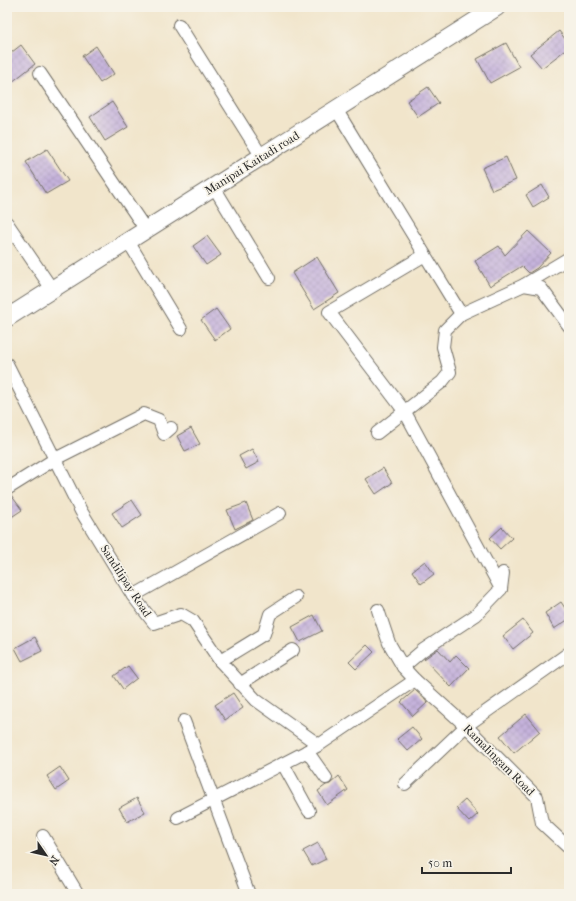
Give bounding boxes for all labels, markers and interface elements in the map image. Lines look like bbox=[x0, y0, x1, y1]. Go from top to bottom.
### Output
street label: Manipai Kaitadi road bbox=[202, 128, 302, 198]
street label: Sandilipay Road bbox=[97, 542, 155, 620]
street label: Ramalingam Road bbox=[460, 721, 538, 799]
north arrow bbox=[26, 835, 66, 875]
scale bar bbox=[422, 849, 511, 875]
text: N bbox=[46, 853, 62, 868]
text: 50 m bbox=[428, 856, 452, 870]

